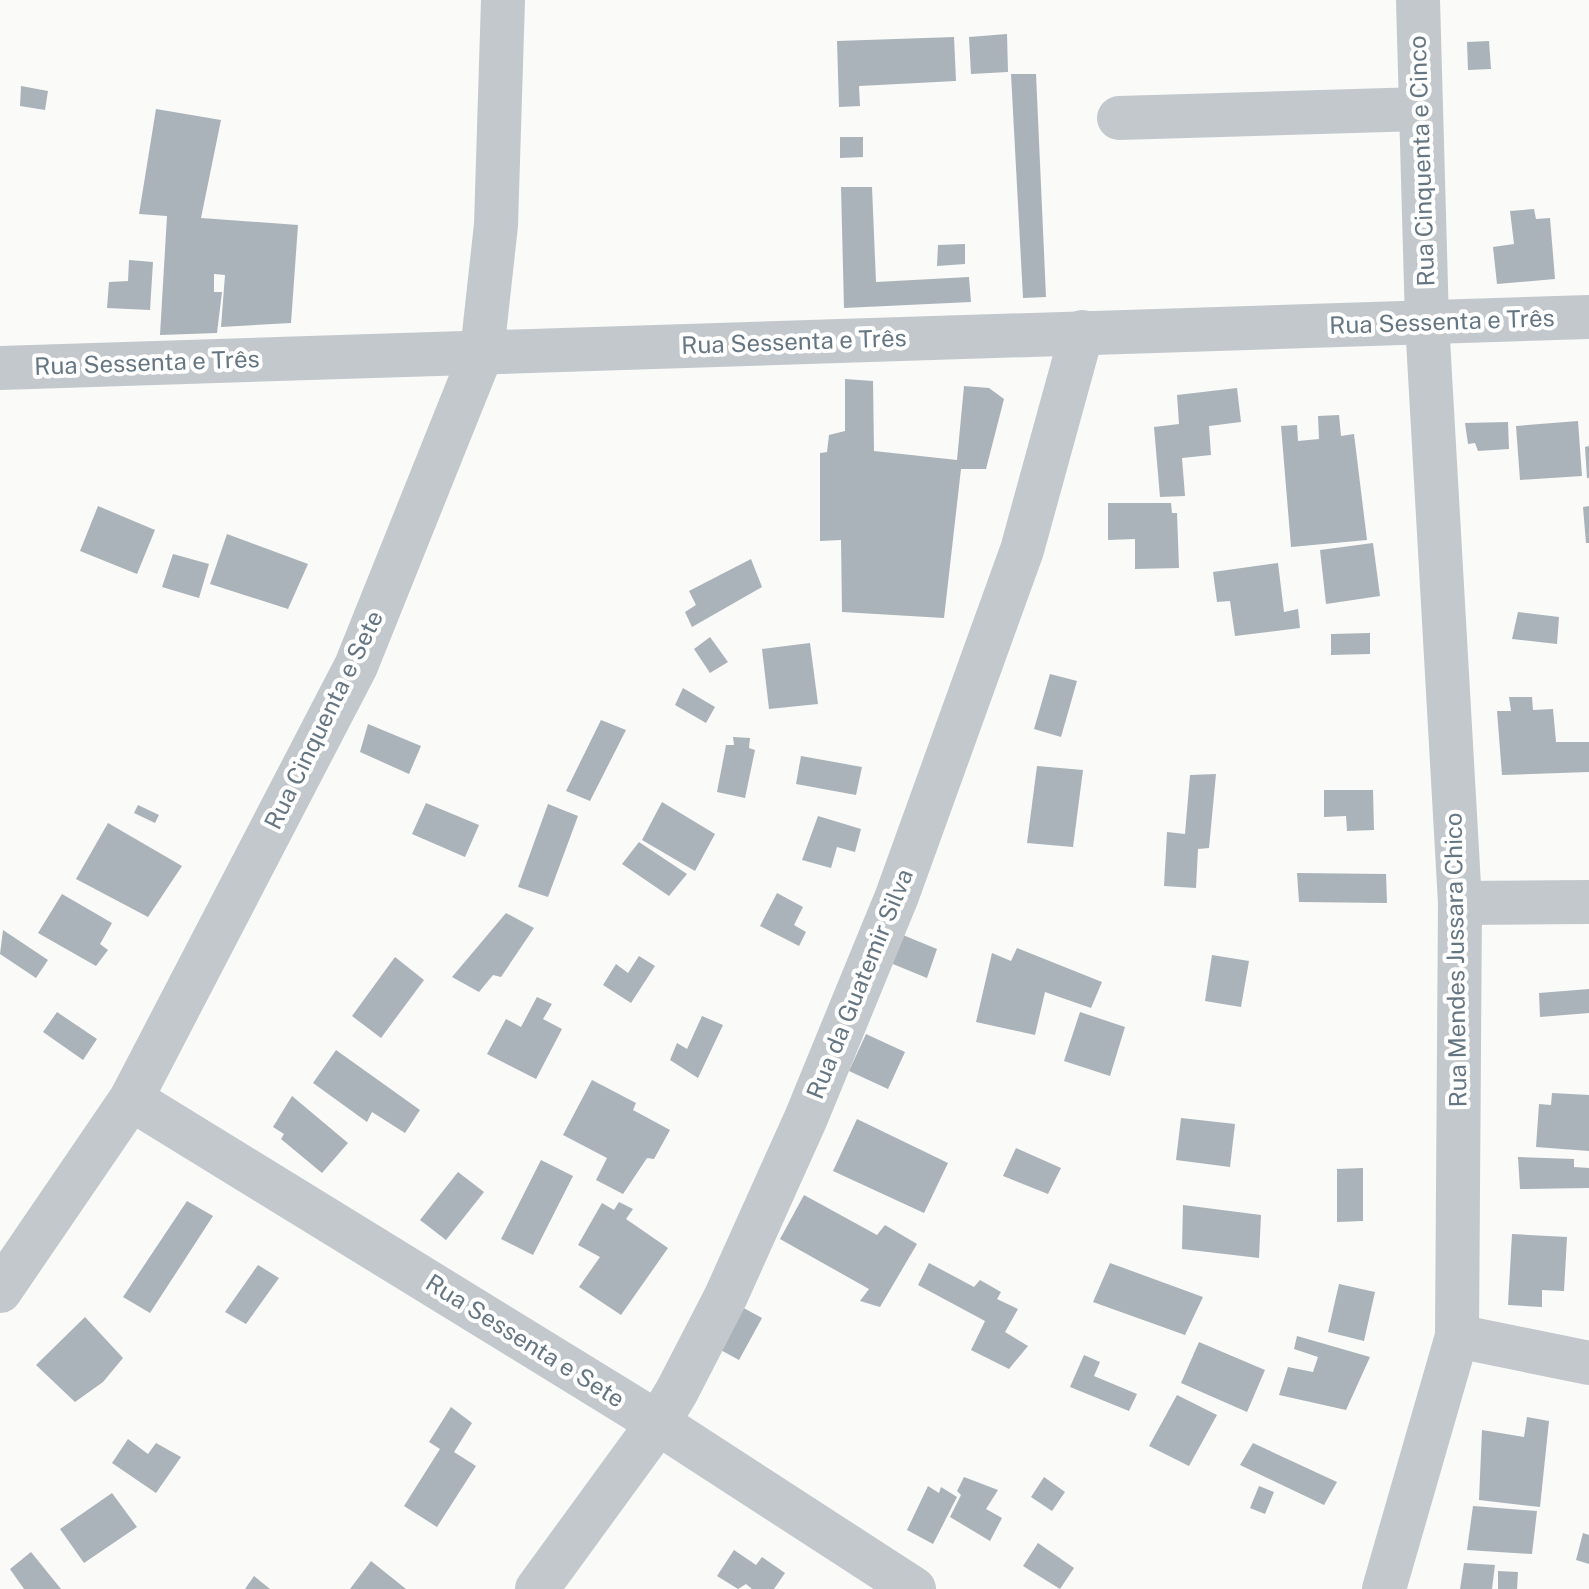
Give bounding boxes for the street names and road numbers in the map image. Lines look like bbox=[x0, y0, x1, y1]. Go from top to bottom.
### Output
street label: Rua Cinquenta e Cinco bbox=[1403, 35, 1439, 287]
street label: Rua Sessenta e Três bbox=[1329, 303, 1555, 339]
street label: Rua Sessenta e Três bbox=[681, 323, 907, 359]
street label: Rua Sessenta e Três bbox=[34, 344, 260, 380]
street label: Rua Cinquenta e Sete bbox=[258, 606, 388, 833]
street label: Rua Mendes Jussara Chico bbox=[1438, 812, 1472, 1108]
street label: Rua da Guatemir Silva bbox=[800, 865, 918, 1103]
street label: Rua Sessenta e Sete bbox=[421, 1268, 630, 1413]

